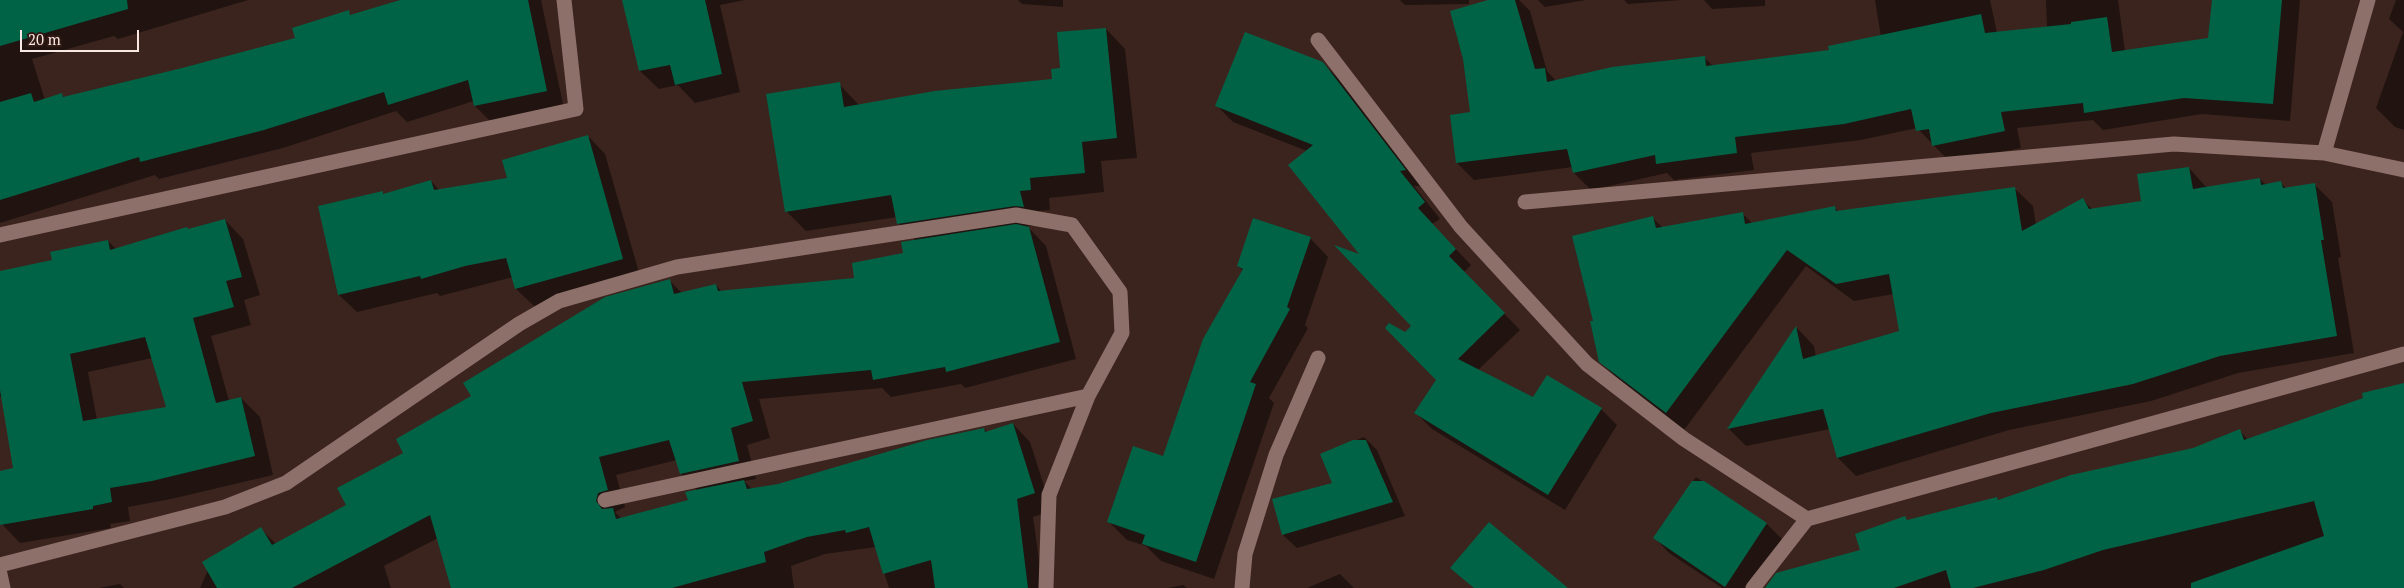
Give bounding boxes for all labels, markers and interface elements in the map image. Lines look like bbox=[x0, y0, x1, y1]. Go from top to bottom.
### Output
scale bar bbox=[22, 20, 141, 52]
text: 20 m bbox=[28, 29, 61, 49]

